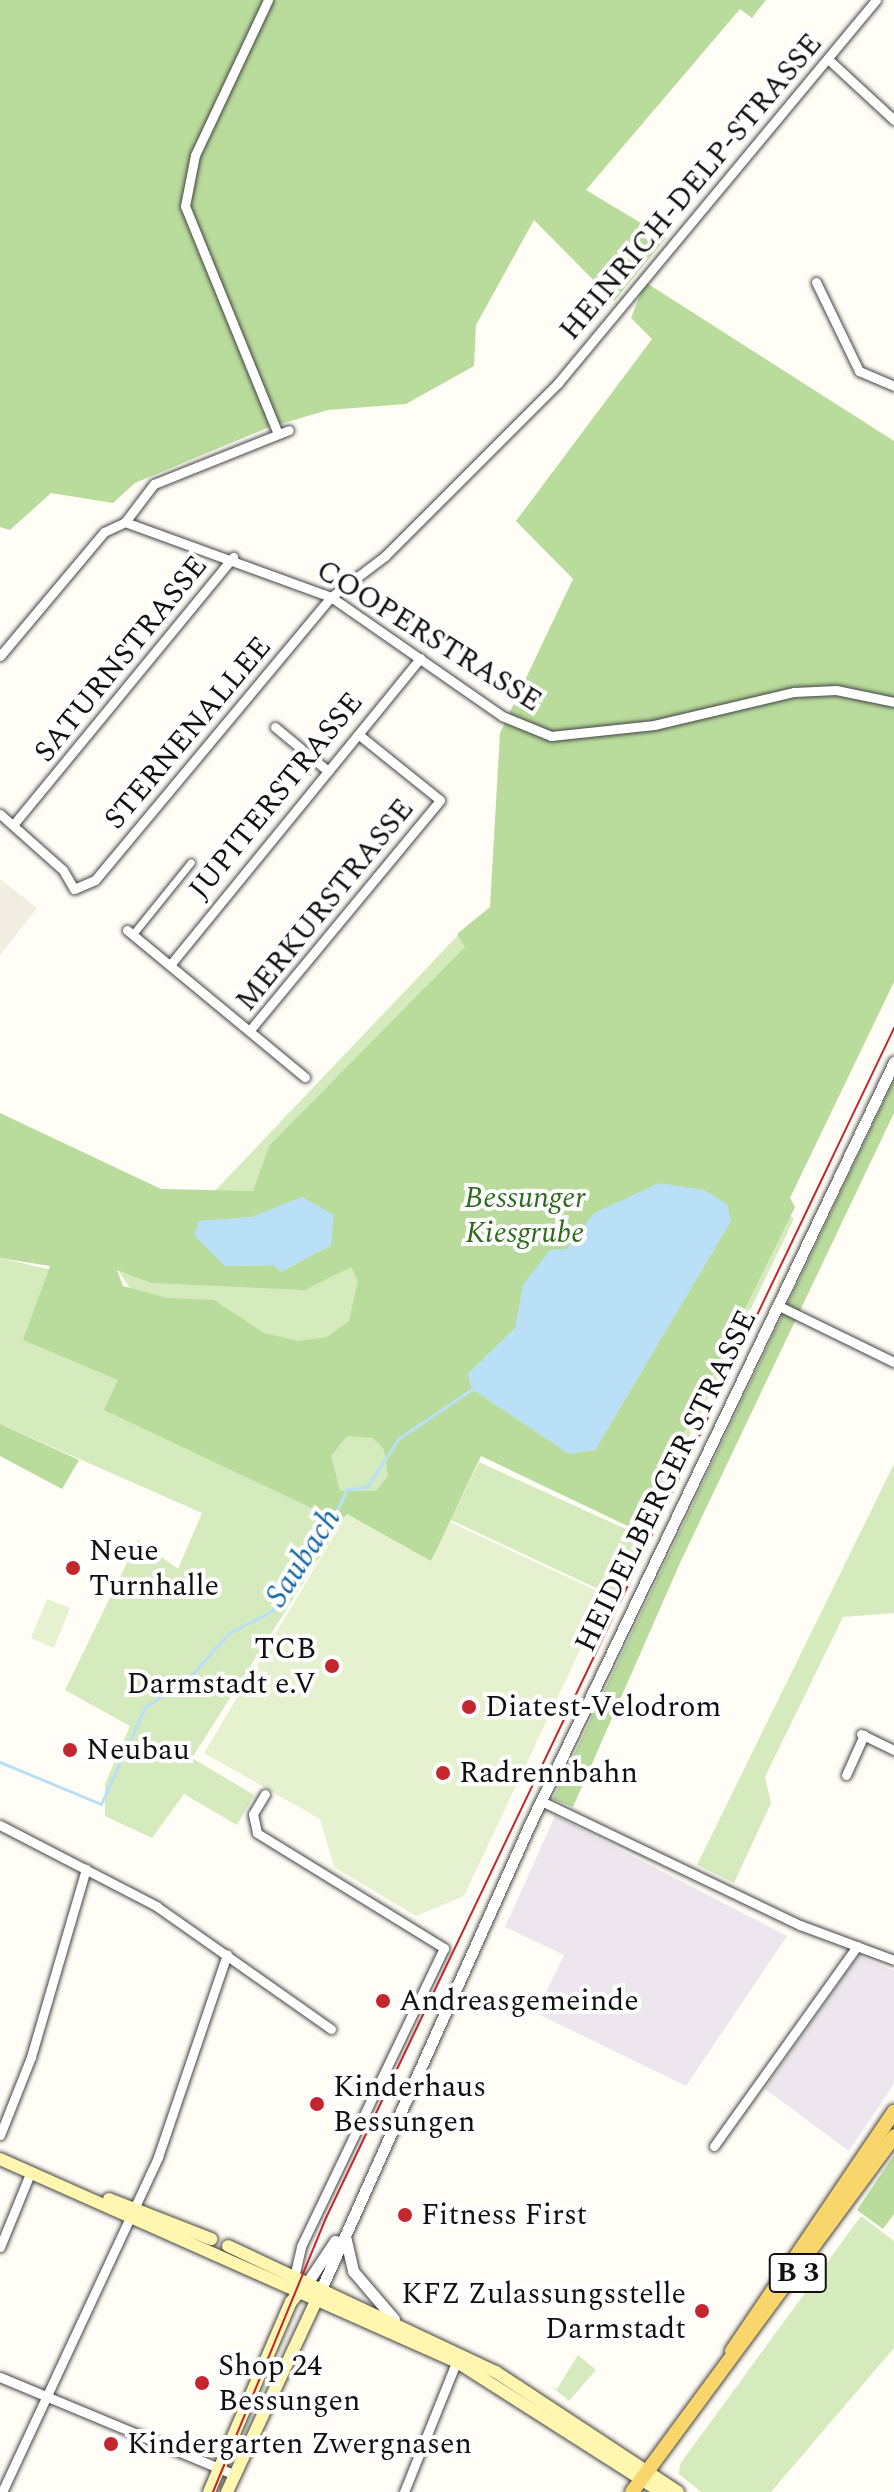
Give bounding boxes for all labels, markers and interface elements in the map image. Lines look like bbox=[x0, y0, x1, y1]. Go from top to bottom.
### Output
street label: HEINRICH-DELP-STRASSE bbox=[552, 26, 830, 348]
street label: SATURNSTRASSE bbox=[27, 548, 215, 770]
street label: COOPERSTRASSE bbox=[310, 552, 548, 720]
street label: STERNENALLEE bbox=[97, 629, 279, 837]
street label: JUPITERSTRASSE bbox=[181, 685, 371, 907]
street label: MERKURSTRASSE bbox=[228, 792, 422, 1018]
park label: Bessunger Kiesgrube bbox=[464, 1180, 586, 1250]
street label: HEIDELBERGER STRASSE bbox=[567, 1304, 765, 1658]
water label: Saubach bbox=[258, 1502, 350, 1614]
place label: Neue Turnhalle bbox=[89, 1533, 219, 1604]
marker: Neue Turnhalle bbox=[64, 1559, 82, 1577]
place label: TCB Darmstadt e.V bbox=[127, 1631, 316, 1702]
marker: TCB Darmstadt e.V bbox=[323, 1657, 341, 1675]
place label: Diatest-Velodrom bbox=[485, 1689, 721, 1725]
marker: Diatest-Velodrom bbox=[460, 1698, 478, 1716]
place label: Neubau bbox=[86, 1732, 190, 1768]
marker: Neubau bbox=[61, 1741, 79, 1759]
place label: Radrennbahn bbox=[459, 1755, 638, 1791]
marker: Radrennbahn bbox=[434, 1764, 452, 1782]
place label: Andreasgemeinde bbox=[399, 1983, 639, 2019]
marker: Andreasgemeinde bbox=[374, 1992, 392, 2010]
place label: Kinderhaus Bessungen bbox=[333, 2069, 486, 2140]
marker: Kinderhaus Bessungen bbox=[308, 2095, 326, 2113]
place label: Fitness First bbox=[421, 2197, 587, 2233]
marker: Fitness First bbox=[396, 2206, 414, 2224]
road number: B 3 bbox=[768, 2249, 828, 2297]
place label: KFZ Zulassungsstelle Darmstadt bbox=[401, 2276, 686, 2346]
marker: KFZ Zulassungsstelle Darmstadt bbox=[693, 2302, 711, 2320]
place label: Shop 24 Bessungen bbox=[218, 2348, 360, 2418]
marker: Shop 24 Bessungen bbox=[193, 2374, 211, 2392]
place label: Kindergarten Zwergnasen bbox=[127, 2426, 472, 2462]
marker: Kindergarten Zwergnasen bbox=[102, 2435, 120, 2453]

